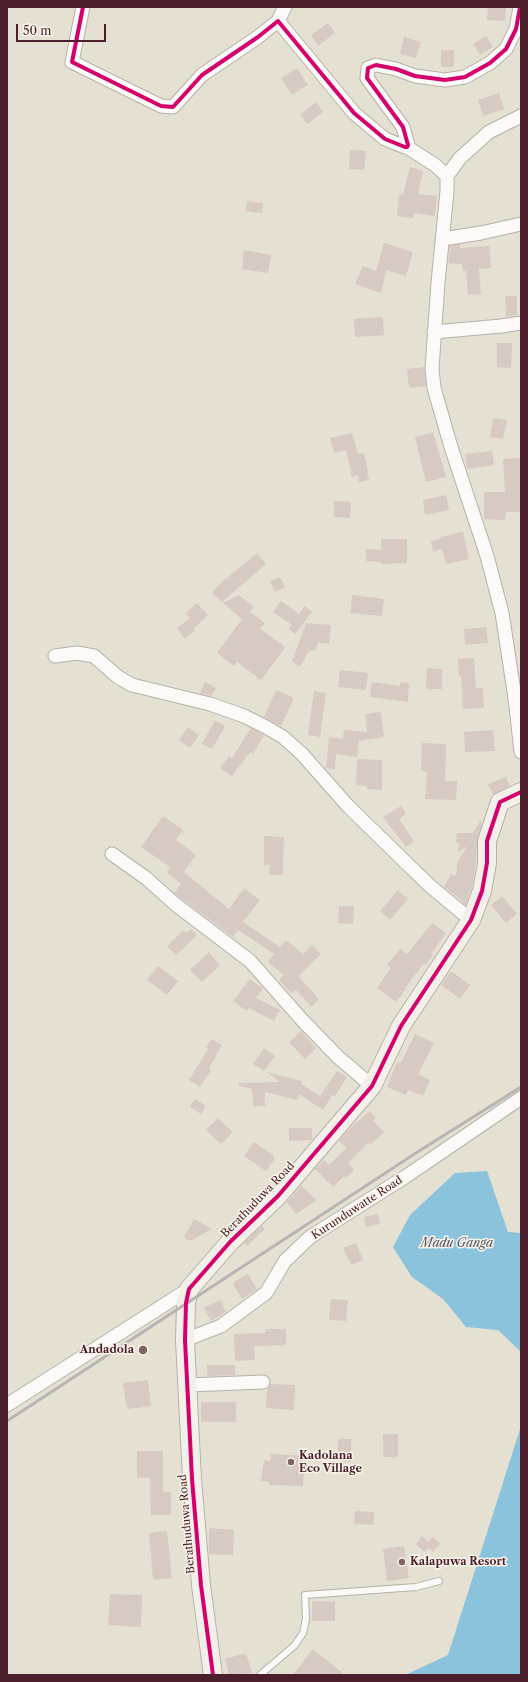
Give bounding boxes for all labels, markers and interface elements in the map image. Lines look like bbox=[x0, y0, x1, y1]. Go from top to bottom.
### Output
scale bar bbox=[18, 16, 108, 42]
text: 50 m bbox=[23, 23, 52, 38]
street label: Berathuduwa Road bbox=[219, 1160, 297, 1240]
street label: Kurunduwatte Road bbox=[309, 1174, 405, 1242]
water label: Madu Ganga bbox=[421, 1237, 493, 1251]
place label: Andadola bbox=[80, 1343, 134, 1357]
marker: Andadola bbox=[137, 1344, 149, 1356]
place label: Kadolana Eco Village bbox=[299, 1449, 362, 1475]
marker: Kadolana Eco Village bbox=[286, 1457, 296, 1467]
street label: Berathuduwa Road bbox=[176, 1474, 198, 1574]
place label: Kalapuwa Resort bbox=[410, 1555, 506, 1569]
marker: Kalapuwa Resort bbox=[397, 1557, 407, 1567]

